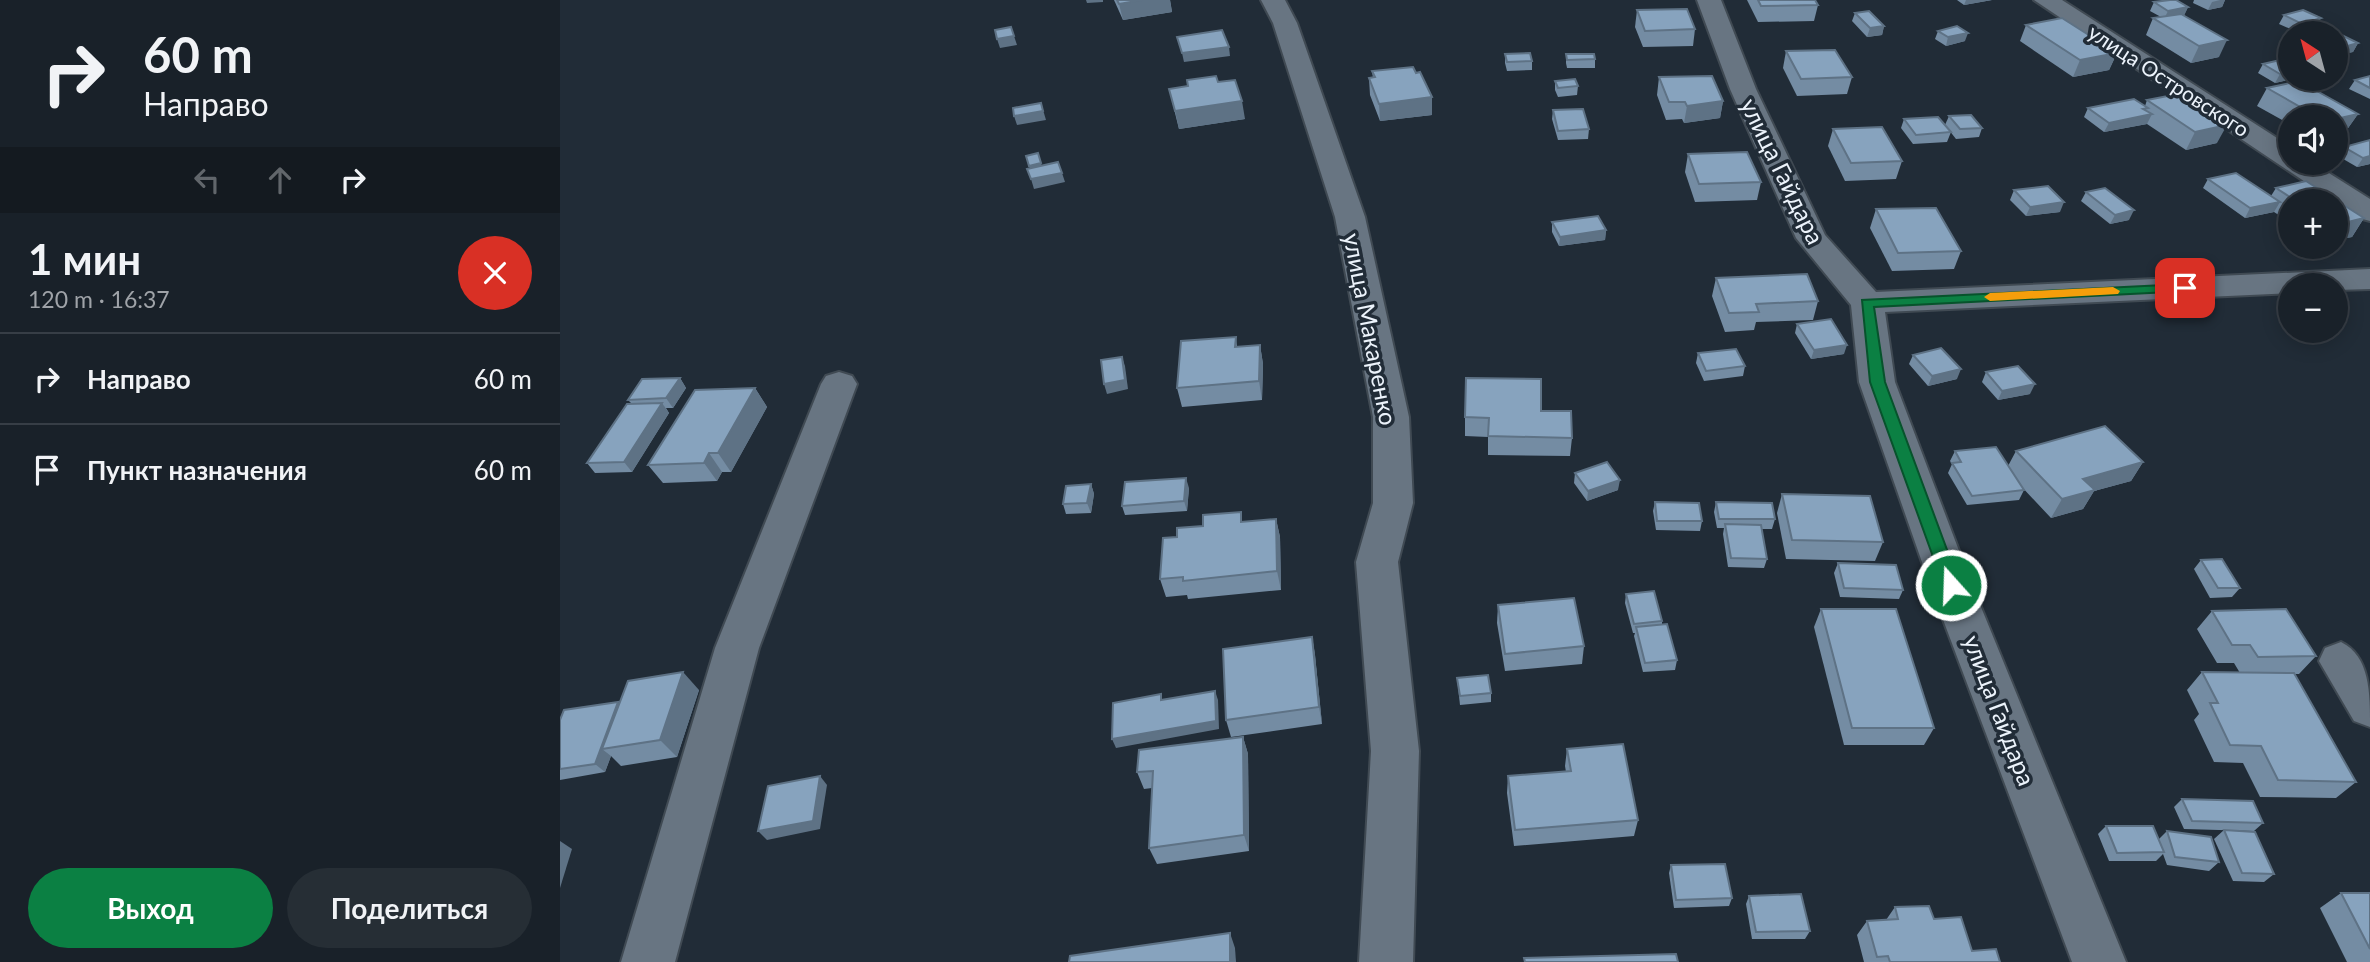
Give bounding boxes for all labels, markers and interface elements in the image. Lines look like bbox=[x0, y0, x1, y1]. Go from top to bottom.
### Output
street label: улица Островского bbox=[2084, 19, 2254, 141]
north arrow bbox=[2278, 21, 2348, 91]
map controls bbox=[2278, 21, 2348, 343]
text: 60 m bbox=[143, 25, 253, 83]
icon: right bbox=[28, 28, 119, 119]
text: Направо bbox=[143, 84, 269, 123]
street label: улица Гайдара bbox=[1735, 93, 1831, 249]
button: sound bbox=[2278, 105, 2348, 175]
icon: left bbox=[188, 161, 226, 199]
icon: ahead bbox=[261, 161, 299, 199]
icon: right bbox=[334, 161, 372, 199]
button: + bbox=[2278, 189, 2348, 259]
street label: улица Макаренко bbox=[1338, 230, 1404, 428]
text: 1 мин bbox=[28, 234, 141, 284]
button: close bbox=[458, 236, 532, 310]
pin bbox=[2155, 258, 2215, 318]
icon: arrive bbox=[2166, 269, 2204, 307]
button: − bbox=[2278, 273, 2348, 343]
text: 120 m · 16:37 bbox=[28, 285, 170, 313]
icon: right bbox=[28, 360, 66, 398]
text: Направо bbox=[87, 363, 191, 395]
text: 60 m bbox=[474, 363, 532, 395]
icon: arrive bbox=[28, 451, 66, 489]
text: Пункт назначения bbox=[87, 454, 307, 486]
text: 60 m bbox=[474, 454, 532, 486]
position arrow bbox=[1914, 548, 1988, 622]
street label: улица Гайдара bbox=[1958, 631, 2042, 789]
button: Выход bbox=[28, 868, 273, 948]
button: Поделиться bbox=[287, 868, 532, 948]

